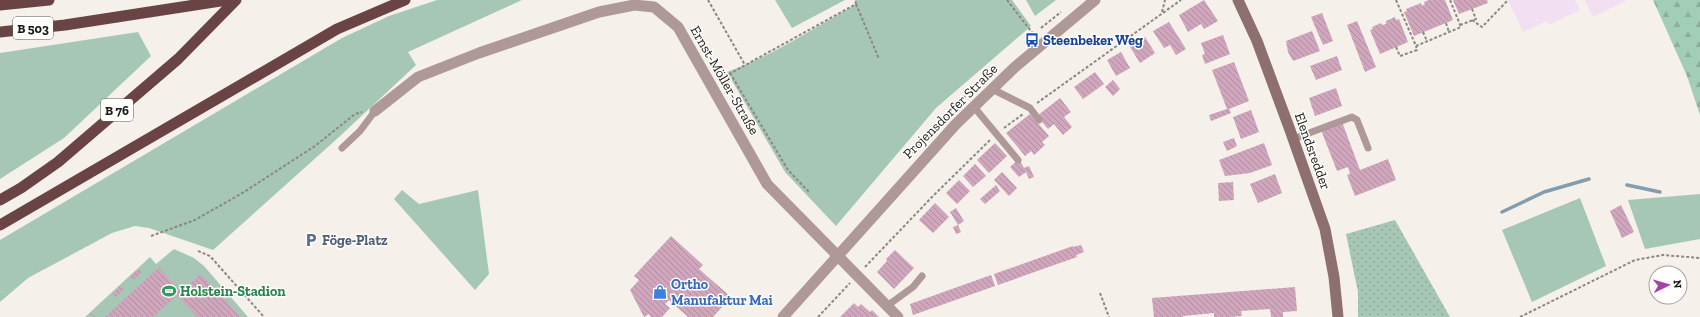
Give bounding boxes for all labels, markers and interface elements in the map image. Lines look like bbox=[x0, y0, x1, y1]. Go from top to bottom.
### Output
road number: B 503 bbox=[13, 17, 53, 39]
street label: Ernst-Möller-Straße bbox=[686, 23, 763, 138]
bus stop icon: Steenbeker Weg bbox=[1024, 32, 1040, 48]
place label: Steenbeker Weg bbox=[1043, 32, 1143, 49]
street label: Projensdorfer Straße bbox=[899, 60, 1002, 162]
road number: B 76 bbox=[101, 99, 133, 121]
street label: Elendsredder bbox=[1291, 110, 1334, 192]
parking icon: Föge-Platz bbox=[303, 232, 319, 248]
place label: Föge-Platz bbox=[322, 232, 388, 249]
north arrow bbox=[1648, 265, 1688, 305]
place label: Ortho Manufaktur Mai bbox=[671, 276, 773, 309]
text: N bbox=[1671, 279, 1684, 290]
sports icon: Holstein-Stadion bbox=[161, 283, 177, 299]
place label: Holstein-Stadion bbox=[180, 283, 286, 300]
shop icon: Ortho Manufaktur Mai bbox=[652, 284, 668, 300]

